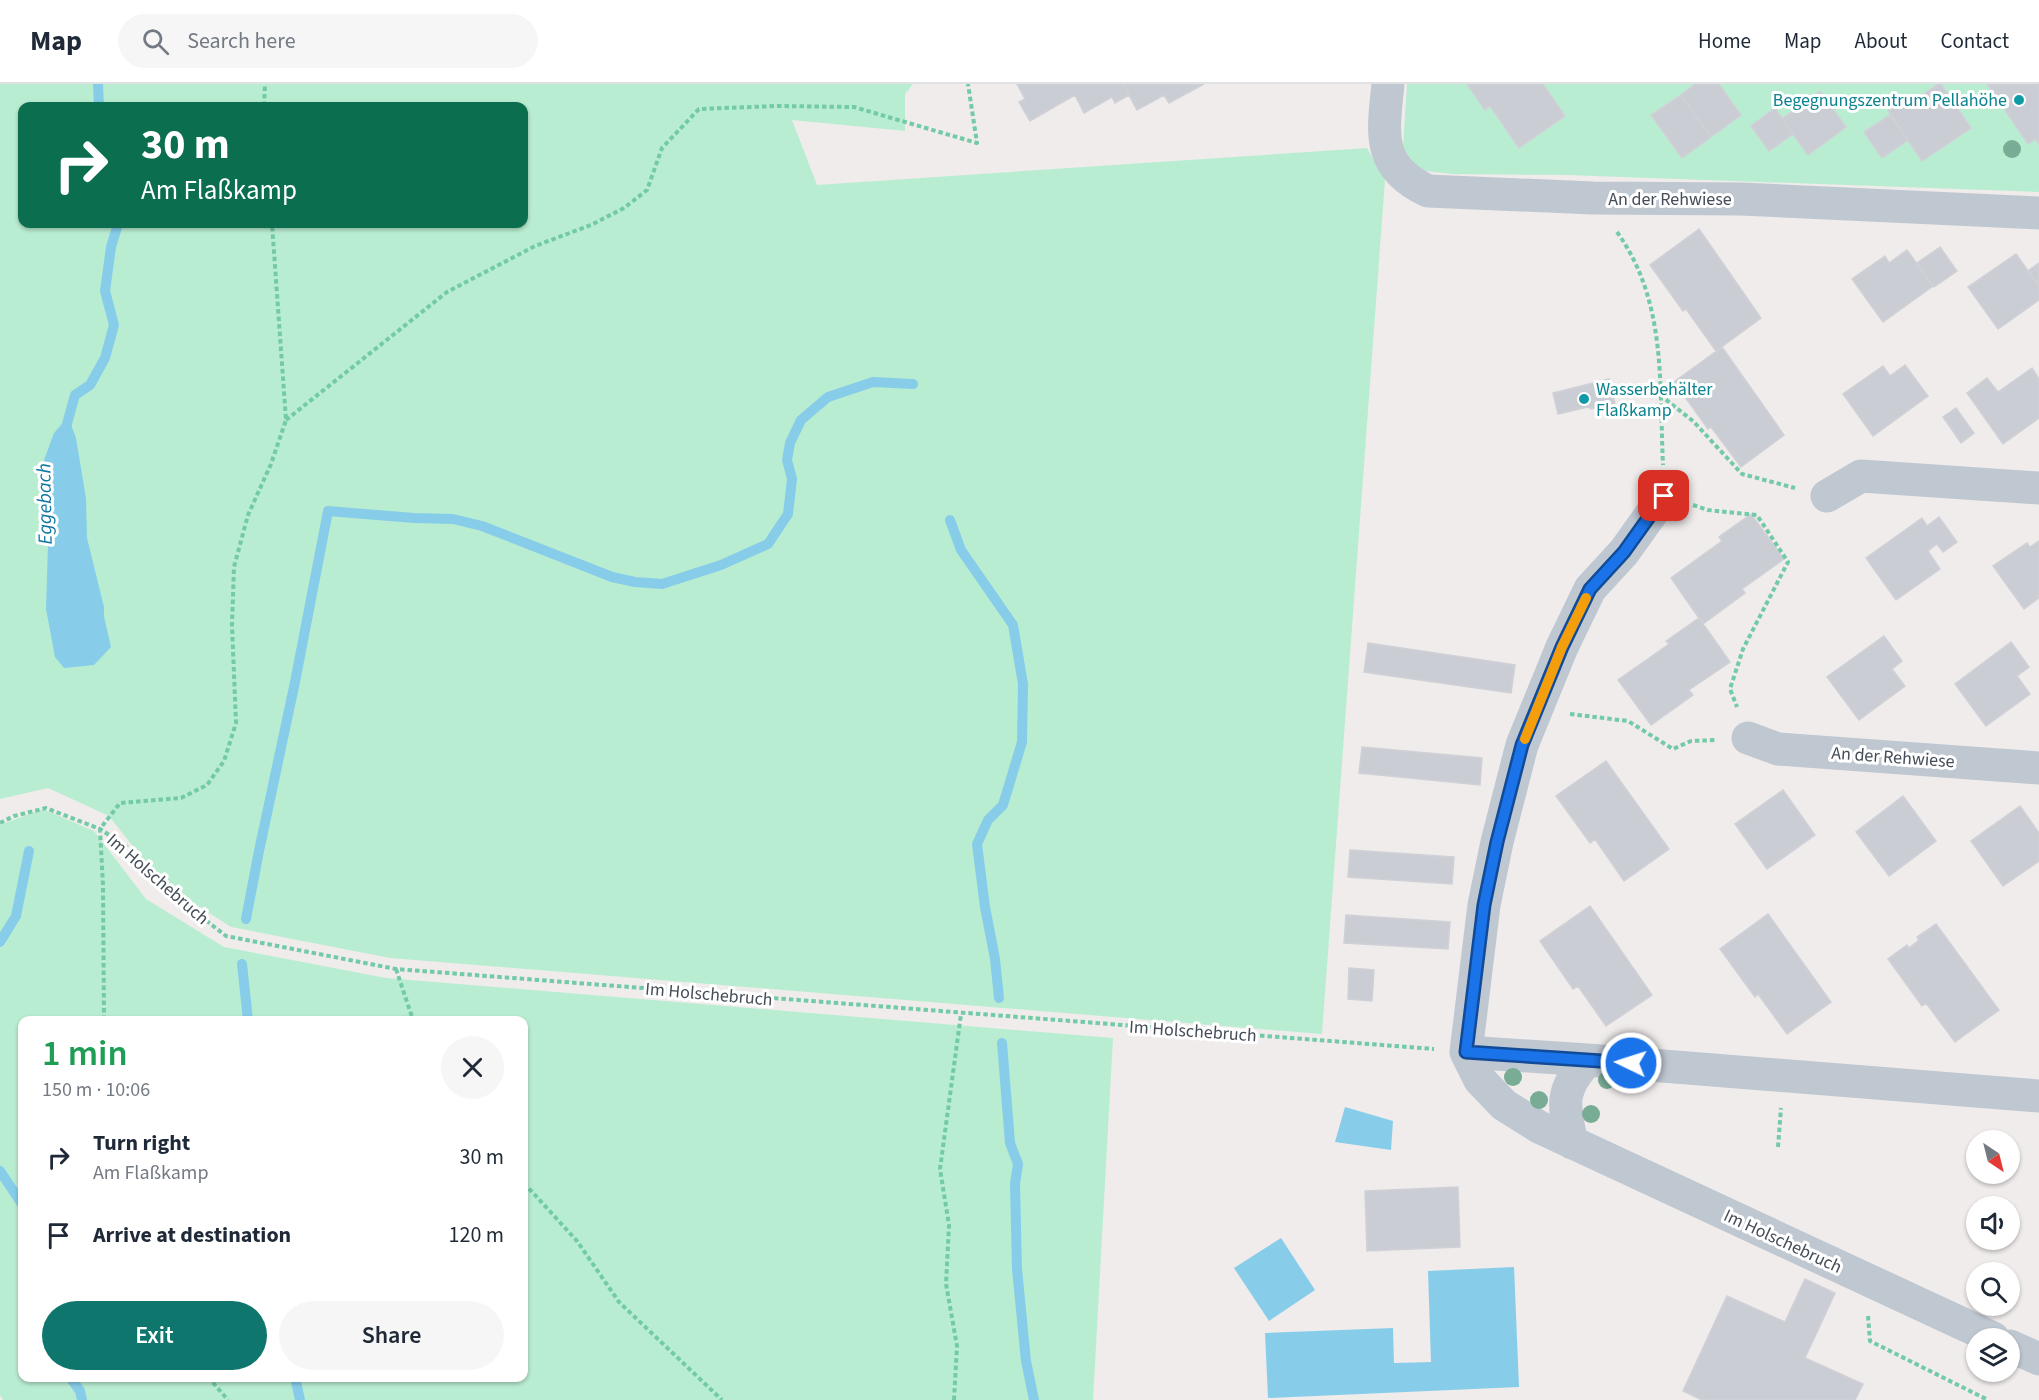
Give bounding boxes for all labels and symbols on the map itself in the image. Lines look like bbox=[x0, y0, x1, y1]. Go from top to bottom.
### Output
place label: Begegnungszentrum Pellahöhe bbox=[1773, 88, 2007, 113]
marker: Begegnungszentrum Pellahöhe bbox=[2012, 93, 2026, 107]
street label: An der Rehwiese bbox=[1608, 187, 1732, 212]
place label: Wasserbehälter Flaßkamp bbox=[1596, 377, 1713, 423]
marker: Wasserbehälter Flaßkamp bbox=[1577, 392, 1591, 406]
water label: Eggebach bbox=[30, 463, 60, 545]
pin bbox=[1638, 470, 1689, 521]
street label: An der Rehwiese bbox=[1830, 741, 1956, 774]
street label: Im Holschebruch bbox=[101, 828, 214, 931]
street label: Im Holschebruch bbox=[644, 976, 774, 1013]
street label: Im Holschebruch bbox=[1128, 1015, 1258, 1048]
position arrow bbox=[1599, 1031, 1663, 1095]
north arrow bbox=[1966, 1130, 2020, 1184]
street label: Im Holschebruch bbox=[1720, 1203, 1846, 1280]

